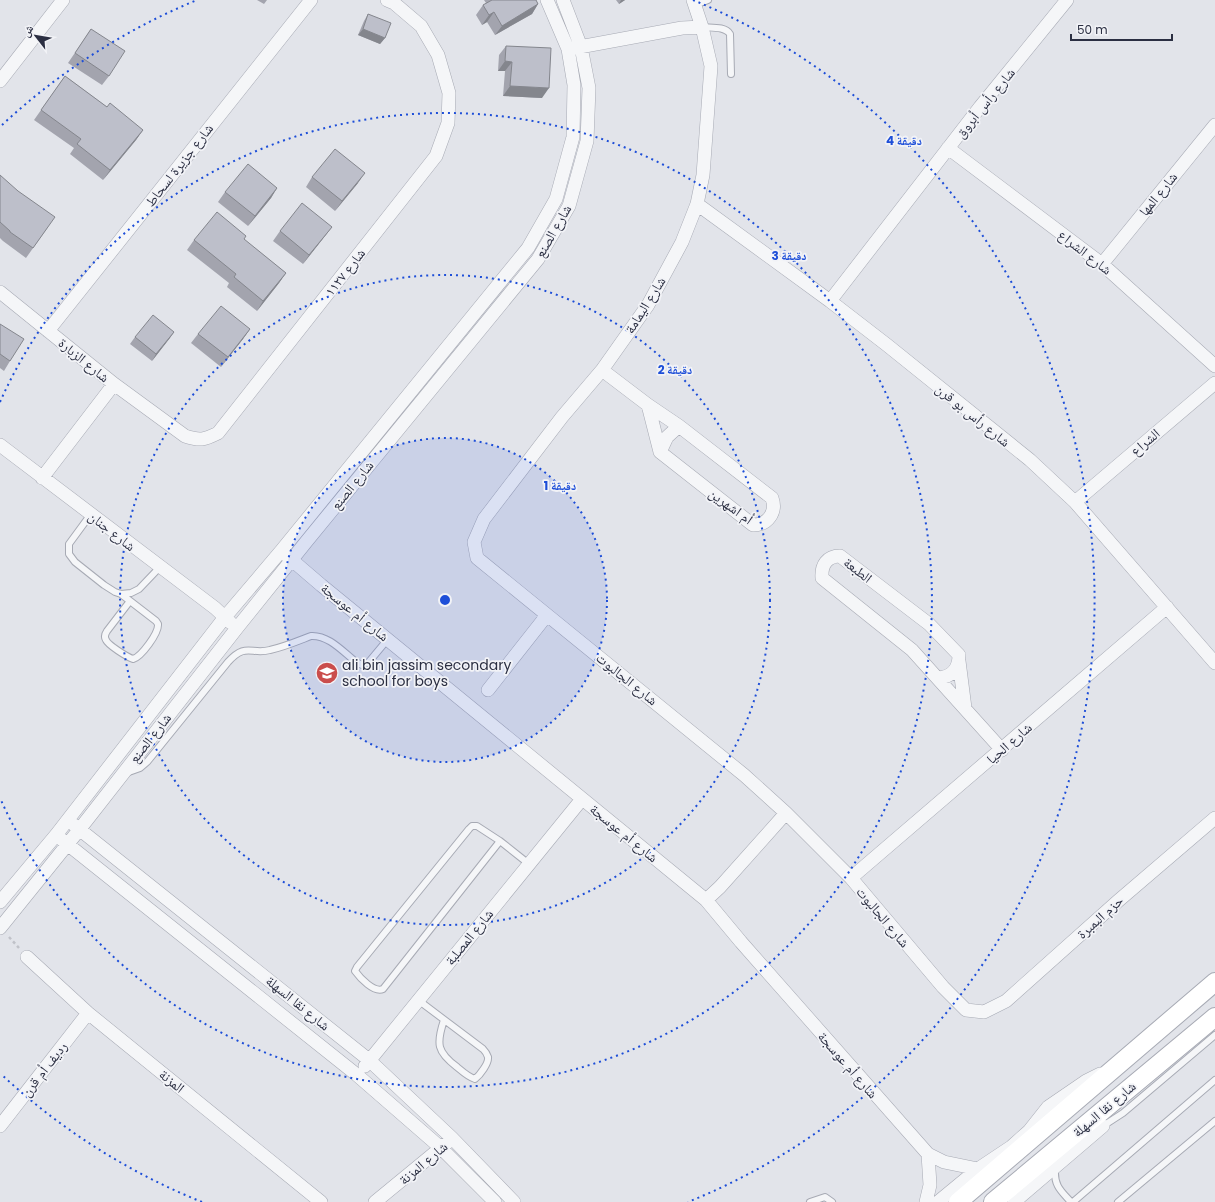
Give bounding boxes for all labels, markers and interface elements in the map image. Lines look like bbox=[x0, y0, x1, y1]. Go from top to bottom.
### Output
north arrow bbox=[16, 16, 56, 56]
scale bar bbox=[1071, 16, 1172, 42]
text: ش bbox=[18, 21, 37, 40]
text: 50 m bbox=[1077, 21, 1108, 38]
street label: شارع رأس أبروق bbox=[950, 63, 1020, 143]
street label: شارع جزيرة لسحاط bbox=[140, 119, 218, 211]
text: 4 دقيقة bbox=[886, 132, 922, 149]
street label: شارع المها bbox=[1134, 168, 1182, 220]
street label: شارع الصنع bbox=[530, 201, 576, 261]
street label: شارع الشراع bbox=[1054, 225, 1116, 279]
street label: شارع ١١٢٧ bbox=[320, 244, 370, 300]
text: 3 دقيقة bbox=[771, 247, 807, 264]
street label: شارع اليمامة bbox=[620, 273, 670, 337]
street label: شارع الزبارة bbox=[54, 333, 114, 387]
text: 2 دقيقة bbox=[658, 361, 692, 378]
street label: شارع رأس بو قرن bbox=[931, 379, 1015, 451]
street label: الشراع bbox=[1126, 424, 1164, 460]
street label: شارع الصنع bbox=[326, 456, 378, 514]
text: 1 دقيقة bbox=[544, 477, 576, 494]
street label: أم اشهرين bbox=[705, 483, 757, 529]
street label: شارع جنان bbox=[84, 506, 140, 556]
street label: الطبعة bbox=[839, 552, 877, 588]
street label: شارع أم عوسجة bbox=[317, 578, 393, 646]
centre of rings bbox=[438, 593, 452, 607]
street label: شارع الجالبوت bbox=[592, 648, 662, 710]
place label: ali bin jassim secondary school for boys bbox=[342, 655, 511, 691]
school or university icon: ali bin jassim secondary school for boys bbox=[314, 660, 340, 686]
street label: شارع الصنع bbox=[124, 709, 176, 767]
street label: شارع الحيا bbox=[982, 718, 1036, 768]
street label: شارع أم عوسجة bbox=[586, 799, 662, 867]
street label: شارع الجالبوت bbox=[852, 882, 914, 952]
street label: حزم البمبرة bbox=[1072, 891, 1128, 943]
street label: شارع المصلبة bbox=[440, 905, 498, 969]
street label: شارع نقا السهلة bbox=[262, 971, 334, 1035]
street label: شارع أم عوسجة bbox=[813, 1027, 883, 1103]
street label: رديف أم قرن bbox=[16, 1037, 72, 1101]
street label: المزنة bbox=[155, 1064, 189, 1098]
street label: شارع نقا السهلة bbox=[1068, 1076, 1140, 1142]
street label: شارع المزنة bbox=[394, 1137, 452, 1189]

